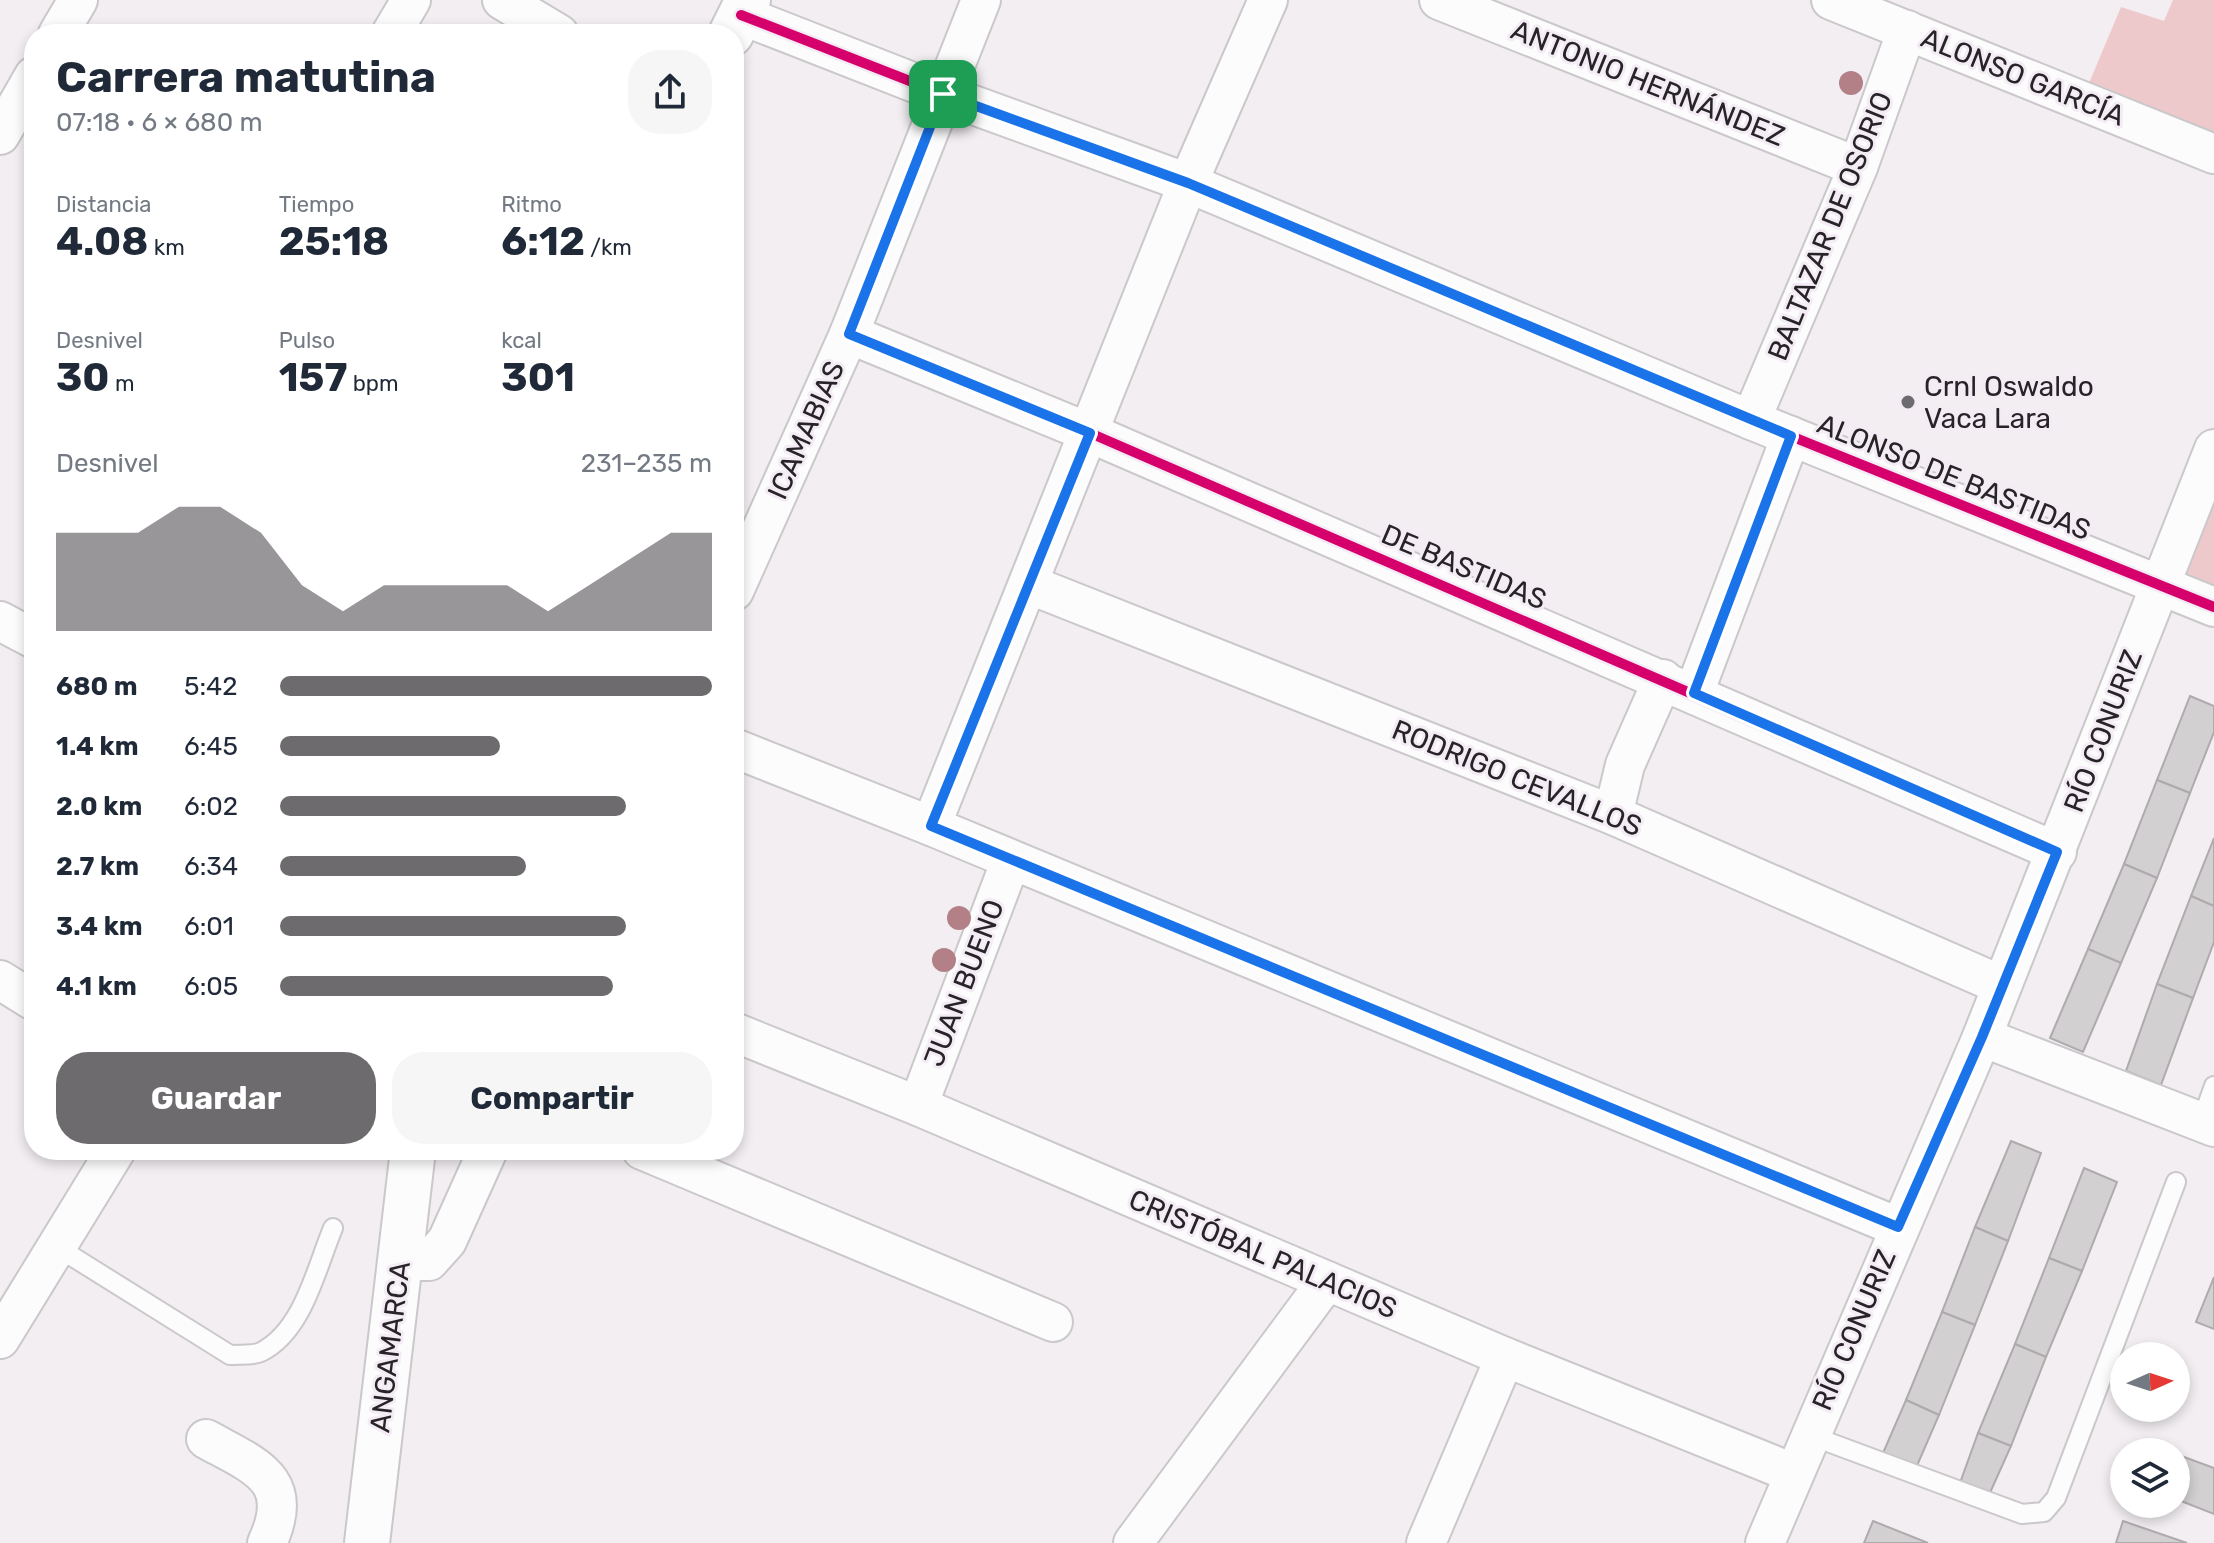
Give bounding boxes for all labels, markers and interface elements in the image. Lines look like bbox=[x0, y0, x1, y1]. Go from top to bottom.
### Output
street label: ANTONIO HERNÁNDEZ bbox=[1506, 13, 1790, 153]
street label: ALONSO GARCÍA bbox=[1916, 21, 2130, 133]
button: share bbox=[628, 50, 712, 134]
text: Carrera matutina bbox=[56, 51, 436, 103]
pin bbox=[909, 60, 977, 128]
icon: arrive bbox=[921, 72, 965, 116]
street label: BALTAZAR DE OSORIO bbox=[1761, 87, 1899, 365]
text: 07:18 · 6 × 680 m bbox=[56, 107, 263, 138]
text: Distancia bbox=[56, 191, 151, 218]
text: Tiempo bbox=[279, 191, 354, 218]
text: Ritmo bbox=[501, 191, 562, 218]
text: 4.08 bbox=[56, 218, 148, 265]
text: 25:18 bbox=[279, 218, 389, 265]
text: 6:12 bbox=[501, 218, 585, 265]
text: km bbox=[148, 234, 185, 261]
text: /km bbox=[585, 234, 632, 261]
text: Desnivel bbox=[56, 327, 143, 354]
text: Pulso bbox=[279, 327, 335, 354]
text: kcal bbox=[501, 327, 542, 354]
text: 30 bbox=[56, 354, 110, 401]
text: 157 bbox=[279, 354, 347, 401]
text: 301 bbox=[501, 354, 575, 401]
street label: ICAMABIAS bbox=[761, 356, 851, 504]
text: m bbox=[110, 370, 135, 397]
text: bpm bbox=[347, 370, 398, 397]
place label: Crnl Oswaldo Vaca Lara bbox=[1924, 370, 2094, 435]
marker: Crnl Oswaldo Vaca Lara bbox=[1899, 393, 1917, 411]
street label: ALONSO DE BASTIDAS bbox=[1813, 407, 2095, 547]
text: Desnivel bbox=[56, 448, 159, 479]
text: 231–235 m bbox=[581, 448, 712, 479]
street label: DE BASTIDAS bbox=[1377, 517, 1551, 617]
street label: RÍO CONURIZ bbox=[2057, 645, 2149, 817]
text: 680 m bbox=[56, 671, 138, 702]
text: 5:42 bbox=[184, 671, 238, 702]
street label: RODRIGO CEVALLOS bbox=[1387, 713, 1647, 843]
text: 1.4 km bbox=[56, 731, 138, 762]
text: 6:45 bbox=[184, 731, 238, 762]
text: 2.0 km bbox=[56, 791, 142, 822]
text: 6:02 bbox=[184, 791, 238, 822]
text: 2.7 km bbox=[56, 851, 139, 882]
text: 6:34 bbox=[184, 851, 238, 882]
street label: JUAN BUENO bbox=[917, 895, 1011, 1071]
text: 3.4 km bbox=[56, 911, 143, 942]
text: 6:01 bbox=[184, 911, 234, 942]
text: 4.1 km bbox=[56, 971, 137, 1002]
text: 6:05 bbox=[184, 971, 238, 1002]
button: Guardar bbox=[56, 1052, 376, 1144]
button: Compartir bbox=[392, 1052, 712, 1144]
street label: CRISTÓBAL PALACIOS bbox=[1124, 1183, 1402, 1325]
street label: RÍO CONURIZ bbox=[1805, 1245, 1903, 1415]
street label: ANGAMARCA bbox=[363, 1259, 417, 1434]
north arrow bbox=[2110, 1342, 2190, 1422]
map controls bbox=[2110, 1342, 2190, 1518]
button: layers bbox=[2110, 1438, 2190, 1518]

